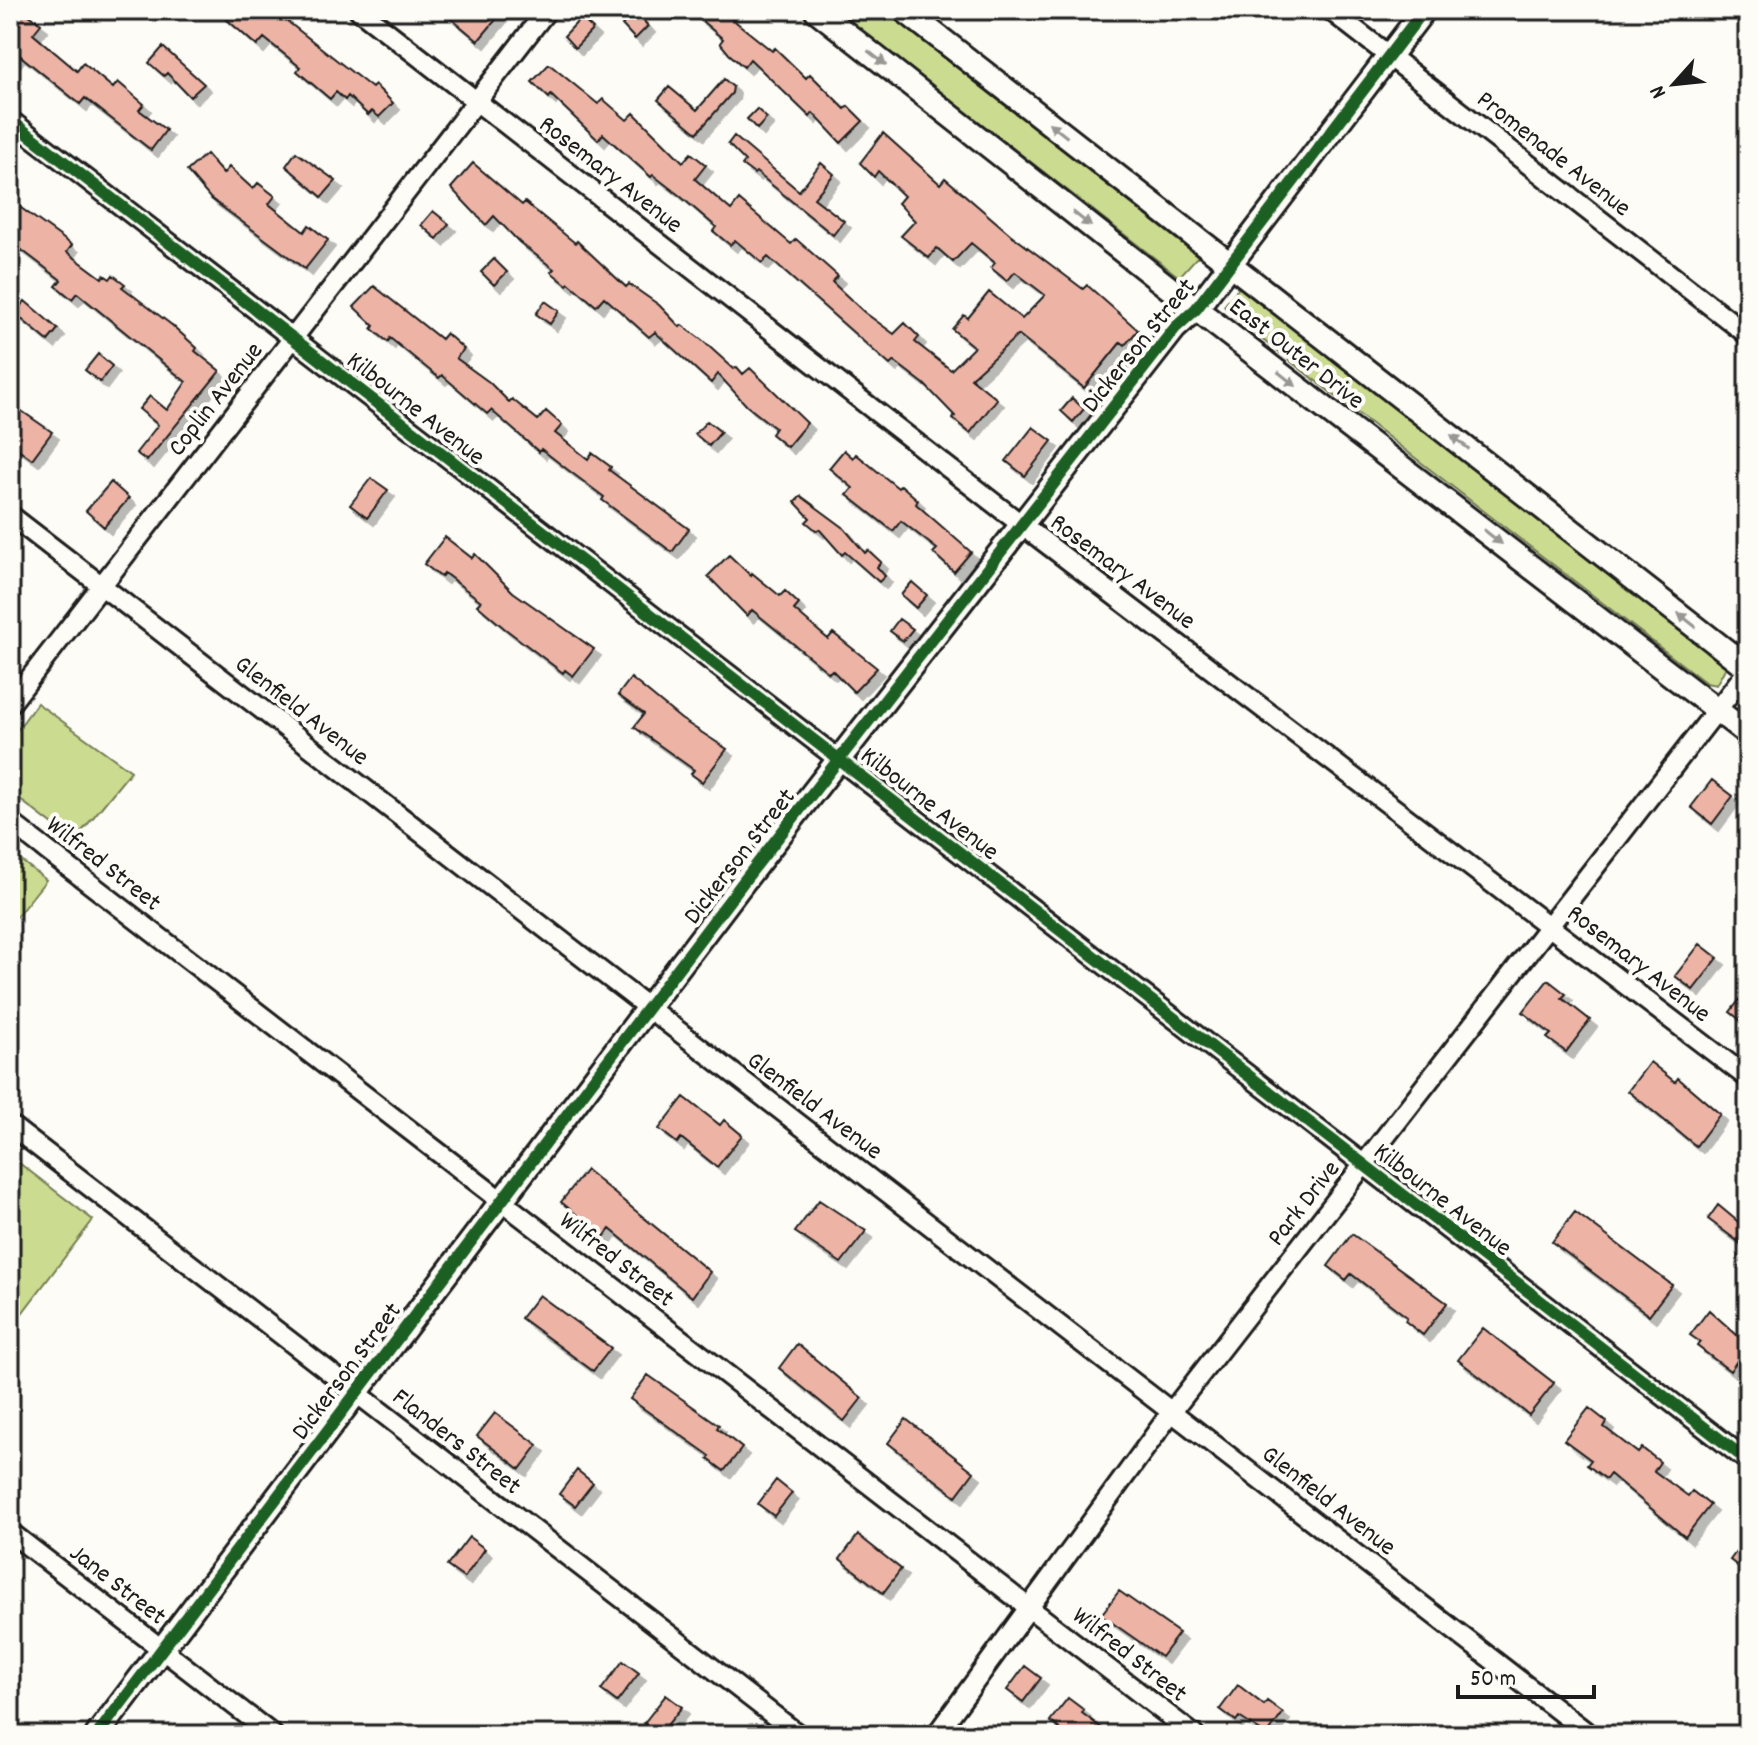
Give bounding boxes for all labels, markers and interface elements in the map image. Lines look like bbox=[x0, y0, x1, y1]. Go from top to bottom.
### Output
north arrow bbox=[1634, 44, 1714, 124]
one-way arrow bbox=[867, 50, 887, 66]
text: N bbox=[1643, 79, 1676, 103]
street label: Promenade Avenue bbox=[1468, 83, 1638, 227]
street label: Rosemary Avenue bbox=[530, 108, 690, 244]
one-way arrow bbox=[1048, 122, 1068, 138]
one-way arrow bbox=[1072, 210, 1092, 227]
street label: Dickerson Street bbox=[1074, 271, 1206, 422]
street label: East Outer Drive bbox=[1220, 290, 1372, 420]
street label: Coplin Avenue bbox=[160, 335, 273, 465]
street label: Kilbourne Avenue bbox=[338, 344, 492, 476]
one-way arrow bbox=[1277, 370, 1297, 386]
one-way arrow bbox=[1450, 434, 1470, 451]
street label: Rosemary Avenue bbox=[1041, 506, 1202, 640]
one-way arrow bbox=[1483, 529, 1503, 545]
one-way arrow bbox=[1677, 612, 1697, 628]
street label: Glenfield Avenue bbox=[226, 647, 376, 776]
street label: Kilbourne Avenue bbox=[852, 739, 1006, 871]
street label: Dickerson Street bbox=[676, 781, 806, 933]
street label: Wilfred Street bbox=[37, 808, 169, 922]
street label: Rosemary Avenue bbox=[1558, 897, 1718, 1033]
street label: Glenfield Avenue bbox=[738, 1043, 890, 1170]
street label: Kilbourne Avenue bbox=[1365, 1135, 1519, 1267]
street label: Park Drive bbox=[1259, 1153, 1350, 1255]
street label: Wilfred Street bbox=[550, 1204, 682, 1318]
street label: Dickerson Street bbox=[284, 1295, 412, 1449]
street label: Flanders Street bbox=[383, 1380, 529, 1505]
street label: Glenfield Avenue bbox=[1253, 1437, 1403, 1566]
street label: Jane Street bbox=[60, 1536, 174, 1636]
street label: Wilfred Street bbox=[1063, 1599, 1195, 1713]
scale bar bbox=[1458, 1649, 1594, 1699]
text: 50 m bbox=[1470, 1663, 1516, 1697]

